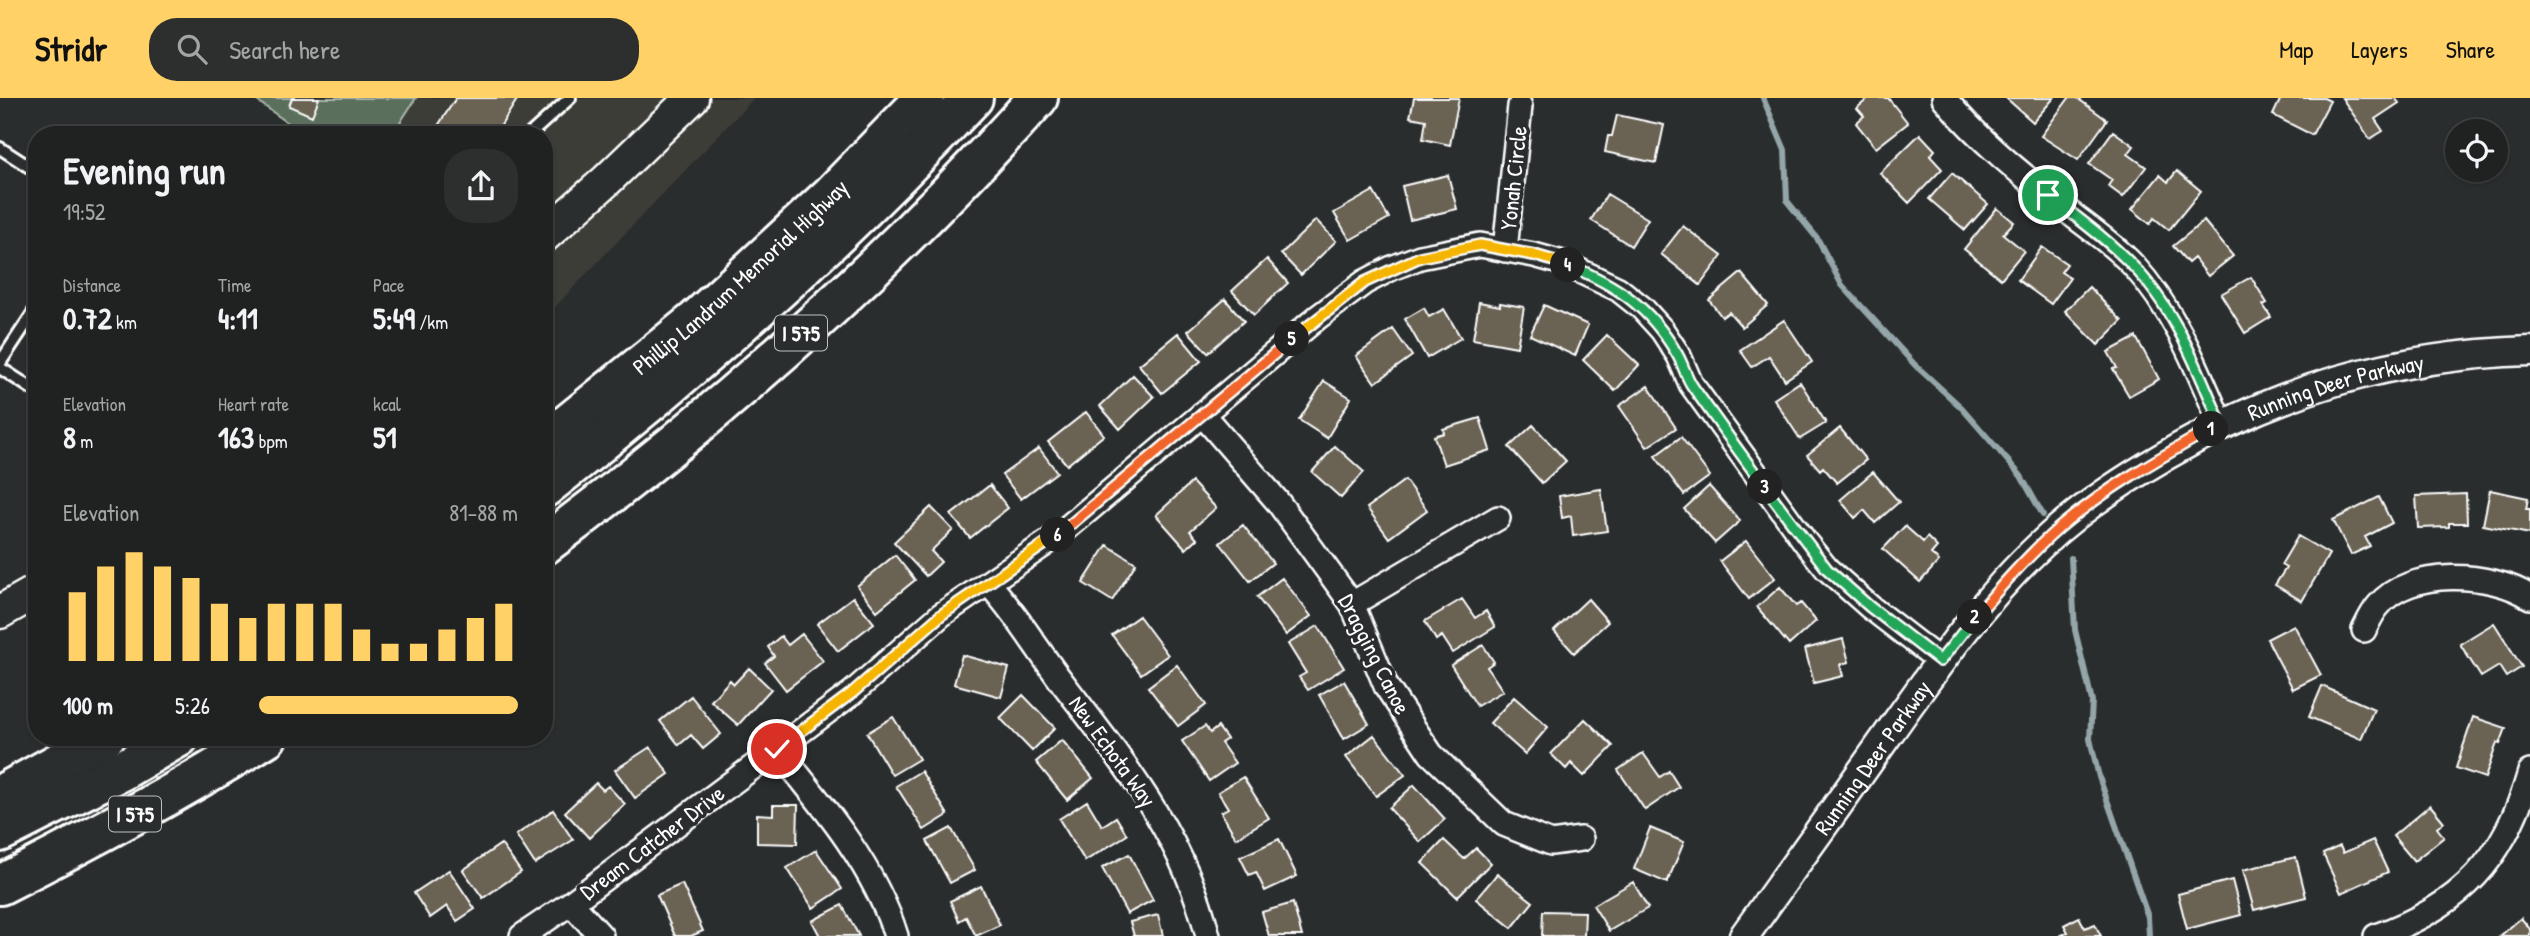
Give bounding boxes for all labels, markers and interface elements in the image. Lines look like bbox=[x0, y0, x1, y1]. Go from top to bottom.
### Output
search box bbox=[149, 18, 639, 81]
text: Stridr bbox=[35, 27, 107, 71]
icon: search bbox=[173, 30, 211, 68]
text: Search here bbox=[229, 32, 340, 67]
text: Map bbox=[2279, 33, 2313, 65]
text: Layers bbox=[2351, 33, 2408, 65]
text: Share bbox=[2446, 33, 2495, 65]
map controls bbox=[2445, 119, 2508, 182]
button: locate bbox=[2445, 119, 2508, 182]
street label: Yonah Circle bbox=[1492, 124, 1534, 232]
text: Evening run bbox=[63, 144, 226, 196]
button: share bbox=[444, 149, 518, 223]
pin bbox=[2018, 165, 2078, 225]
street label: Phillip Landrum Memorial Highway bbox=[625, 172, 854, 381]
icon: arrive bbox=[2029, 176, 2067, 214]
text: 19:52 bbox=[63, 196, 106, 227]
pin: 4 bbox=[1550, 248, 1586, 282]
text: 4 bbox=[1564, 251, 1571, 277]
text: Distance bbox=[63, 272, 121, 298]
text: Time bbox=[218, 272, 252, 298]
text: Pace bbox=[373, 272, 405, 298]
text: 0.72 bbox=[63, 298, 112, 338]
text: 4:11 bbox=[218, 298, 258, 338]
text: 5:49 bbox=[373, 298, 415, 338]
text: km bbox=[112, 309, 137, 335]
text: /km bbox=[415, 309, 448, 335]
road number: I 575 bbox=[775, 316, 827, 350]
pin: 5 bbox=[1274, 322, 1310, 356]
text: 5 bbox=[1287, 325, 1296, 351]
street label: Running Deer Parkway bbox=[2242, 346, 2426, 427]
text: Elevation bbox=[63, 391, 126, 417]
text: Heart rate bbox=[218, 391, 289, 417]
text: kcal bbox=[373, 391, 401, 417]
pin: 1 bbox=[2194, 412, 2228, 446]
text: 1 bbox=[2207, 415, 2214, 441]
text: 8 bbox=[63, 417, 76, 457]
text: 163 bbox=[218, 417, 254, 457]
text: 51 bbox=[373, 417, 397, 457]
text: m bbox=[76, 428, 93, 454]
text: bpm bbox=[254, 428, 288, 454]
pin: 3 bbox=[1748, 470, 1782, 504]
text: 3 bbox=[1760, 473, 1769, 499]
text: Elevation bbox=[63, 497, 139, 528]
text: 81–88 m bbox=[449, 497, 518, 528]
pin: 6 bbox=[1040, 518, 1076, 552]
text: 6 bbox=[1054, 521, 1061, 547]
street label: Dragging Canoe bbox=[1332, 589, 1418, 719]
pin: 2 bbox=[1958, 600, 1993, 634]
text: 2 bbox=[1970, 603, 1979, 629]
street label: Running Deer Parkway bbox=[1806, 673, 1938, 841]
street label: New Echota Way bbox=[1062, 689, 1164, 813]
text: 100 m bbox=[63, 690, 113, 721]
text: 5:26 bbox=[175, 690, 210, 721]
pin bbox=[747, 719, 807, 779]
icon: check bbox=[758, 730, 796, 768]
street label: Dream Catcher Drive bbox=[573, 777, 731, 907]
road number: I 575 bbox=[109, 796, 161, 832]

